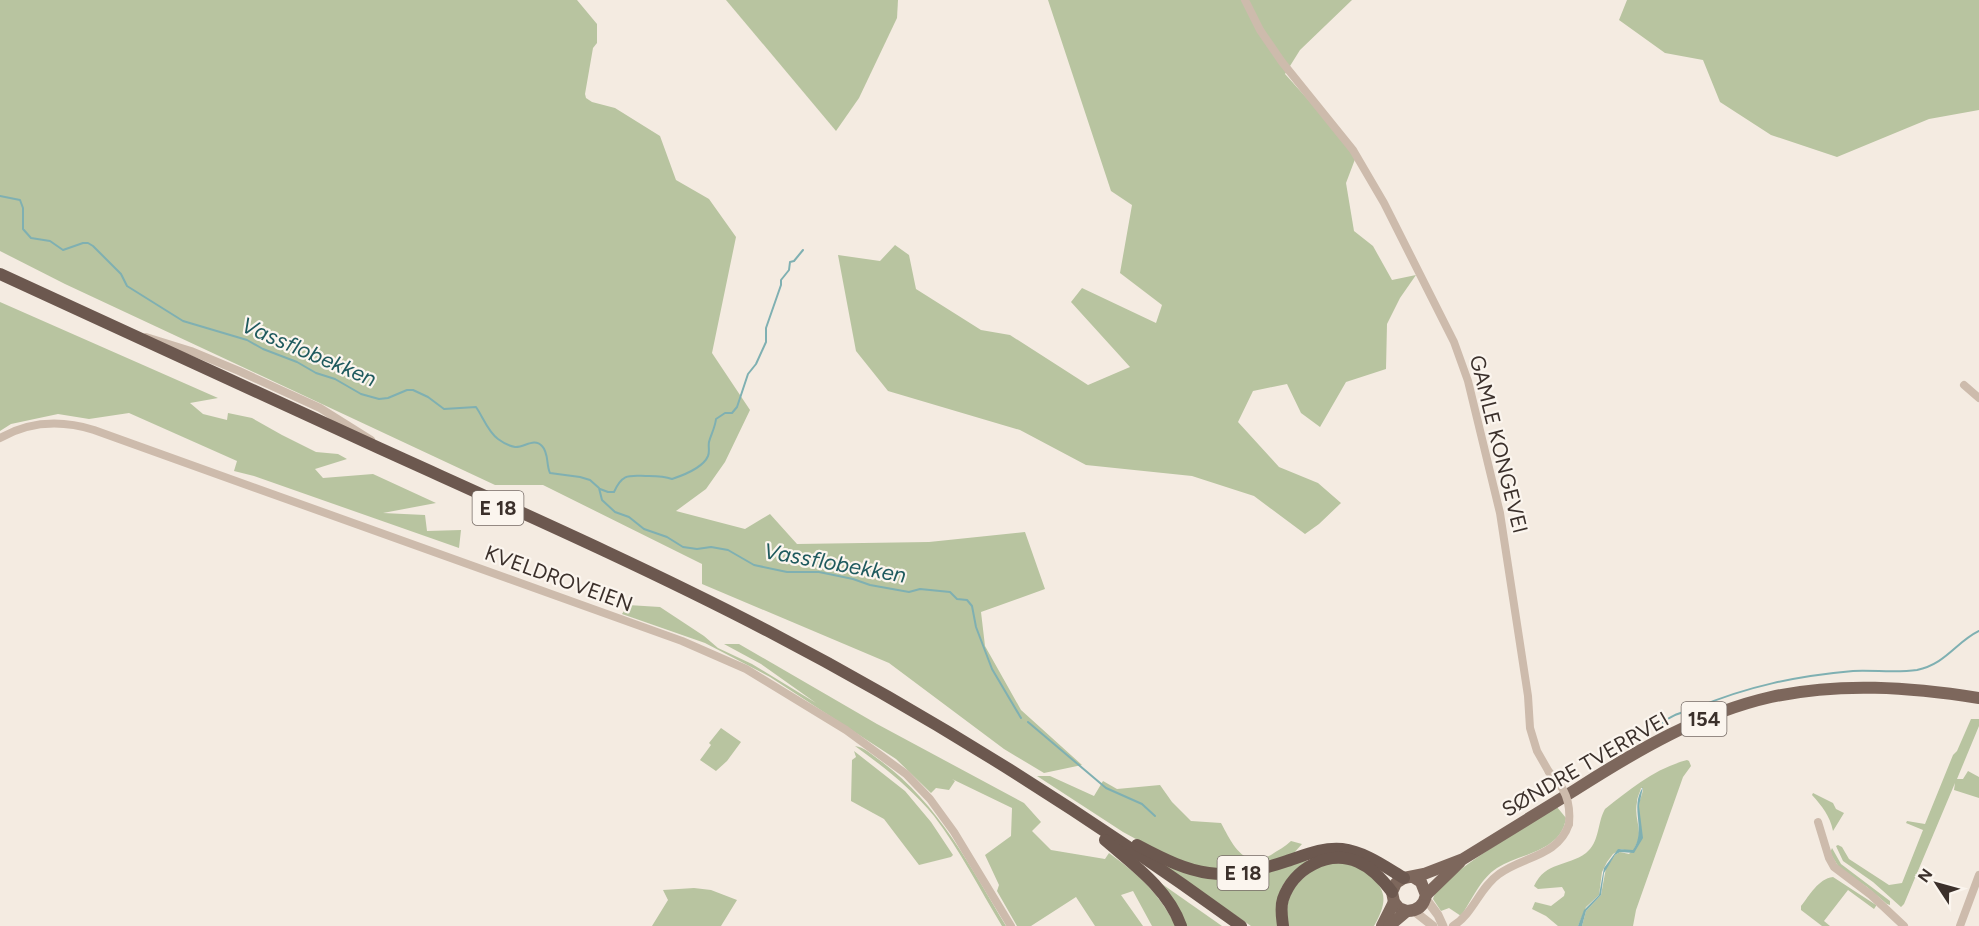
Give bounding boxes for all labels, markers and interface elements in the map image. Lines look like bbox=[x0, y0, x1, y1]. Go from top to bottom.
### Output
water label: Vassflobekken bbox=[237, 311, 381, 393]
street label: GAMLE KONGEVEI bbox=[1465, 352, 1533, 536]
road number: E 18 bbox=[472, 491, 524, 525]
water label: Vassflobekken bbox=[762, 537, 908, 589]
street label: KVELDROVEIEN bbox=[482, 540, 636, 616]
road number: 154 bbox=[1682, 702, 1726, 736]
street label: SØNDRE TVERRVEI bbox=[1497, 706, 1673, 822]
north arrow bbox=[1907, 854, 1967, 914]
road number: E 18 bbox=[1218, 856, 1268, 890]
text: N bbox=[1914, 865, 1937, 886]

